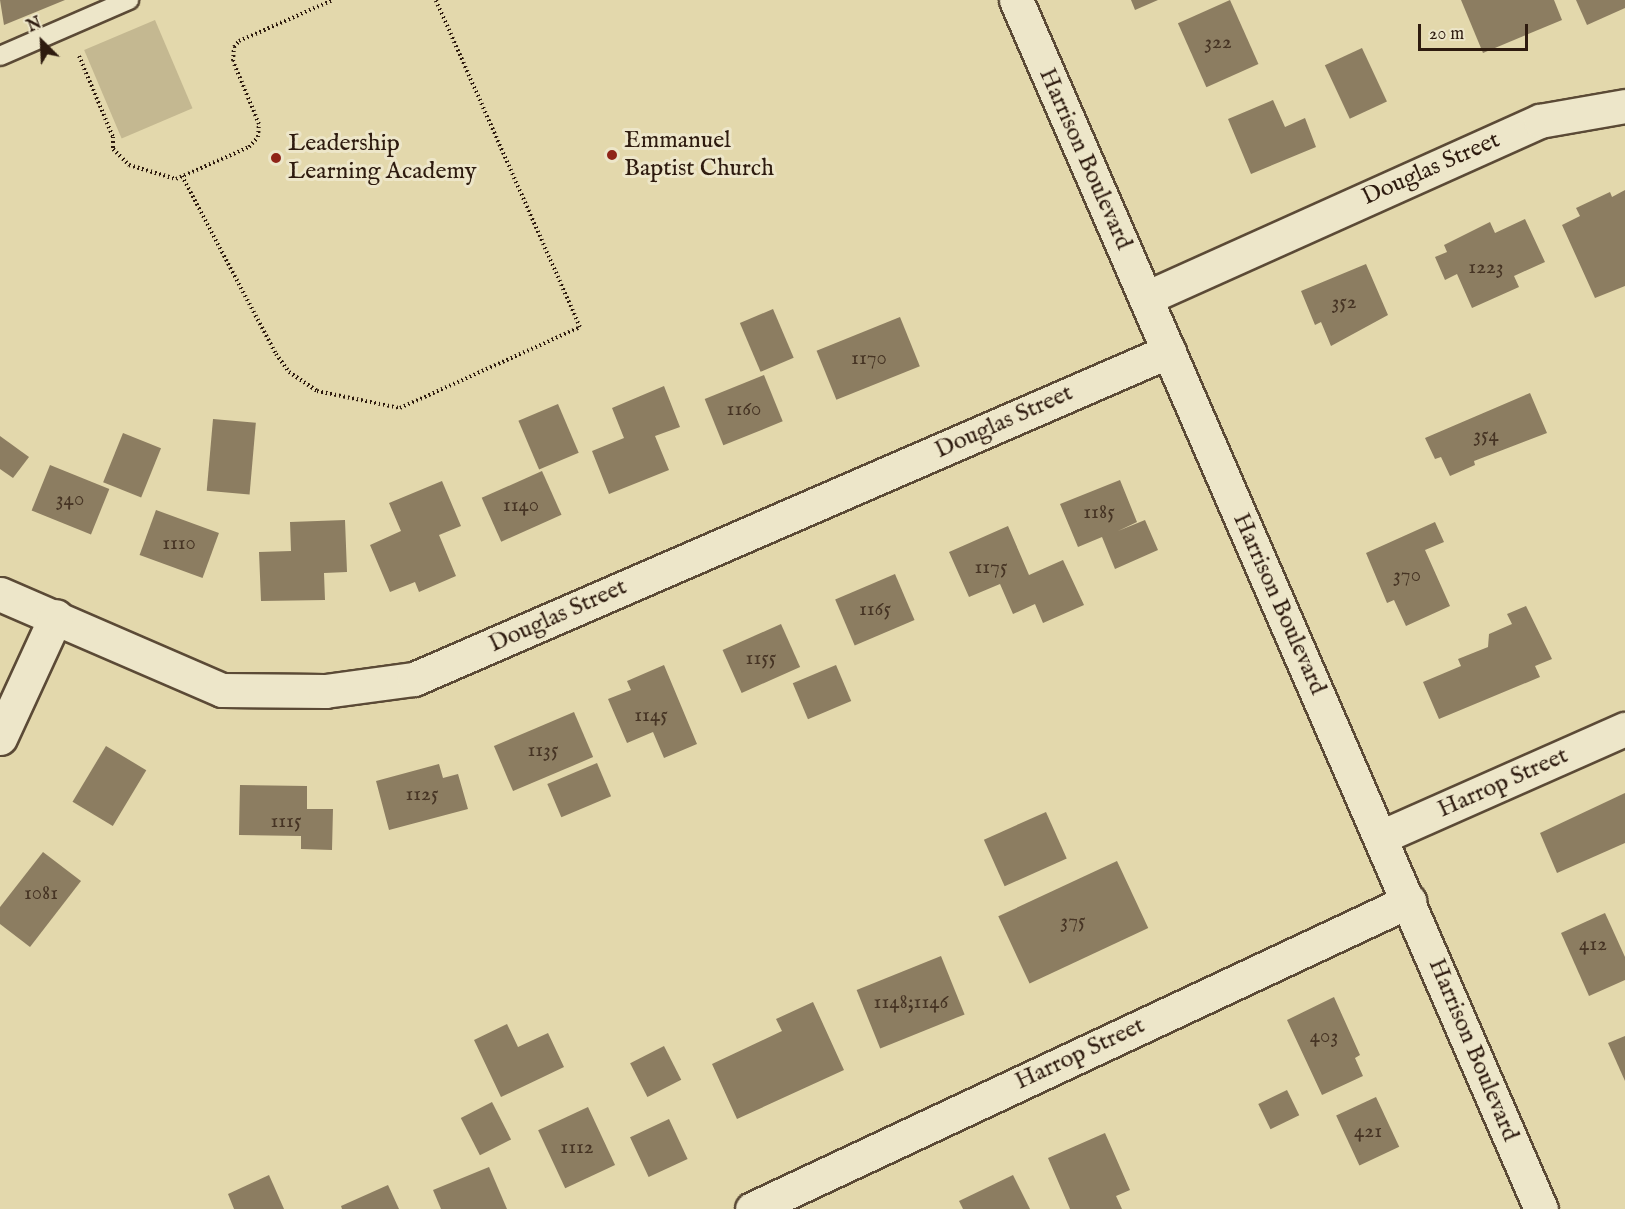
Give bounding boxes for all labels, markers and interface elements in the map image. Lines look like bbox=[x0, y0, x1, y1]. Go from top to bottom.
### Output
north arrow bbox=[12, 12, 72, 72]
scale bar bbox=[1421, 12, 1530, 50]
text: N bbox=[24, 14, 45, 38]
text: 20 m bbox=[1429, 23, 1464, 46]
house number: 322 bbox=[1204, 30, 1232, 56]
street label: Harrison Boulevard bbox=[1032, 64, 1138, 254]
street label: Douglas Street bbox=[1358, 126, 1504, 212]
place label: Emmanuel Baptist Church bbox=[624, 127, 774, 183]
place label: Leadership Learning Academy bbox=[288, 130, 477, 186]
marker: Emmanuel Baptist Church bbox=[605, 148, 619, 162]
marker: Leadership Learning Academy bbox=[269, 151, 283, 165]
house number: 1223 bbox=[1468, 255, 1504, 281]
house number: 352 bbox=[1331, 290, 1357, 316]
house number: 1170 bbox=[851, 346, 887, 372]
street label: Douglas Street bbox=[931, 379, 1077, 465]
house number: 1160 bbox=[727, 397, 761, 423]
house number: 354 bbox=[1473, 423, 1499, 449]
house number: 340 bbox=[56, 487, 84, 513]
house number: 1140 bbox=[503, 493, 539, 519]
house number: 1185 bbox=[1083, 500, 1115, 526]
street label: Harrison Boulevard bbox=[1226, 509, 1332, 699]
house number: 1110 bbox=[162, 531, 196, 557]
house number: 1175 bbox=[974, 555, 1008, 581]
house number: 370 bbox=[1393, 563, 1421, 589]
street label: Douglas Street bbox=[485, 573, 631, 659]
house number: 1165 bbox=[859, 597, 891, 623]
house number: 1155 bbox=[746, 646, 776, 672]
house number: 1145 bbox=[634, 703, 668, 729]
house number: 1135 bbox=[527, 738, 559, 764]
street label: Harrop Street bbox=[1433, 741, 1573, 825]
house number: 1125 bbox=[405, 782, 439, 808]
house number: 1115 bbox=[270, 809, 302, 835]
house number: 1081 bbox=[24, 881, 58, 907]
house number: 375 bbox=[1060, 909, 1086, 935]
house number: 412 bbox=[1579, 932, 1607, 958]
street label: Harrison Boulevard bbox=[1422, 954, 1524, 1146]
house number: 1148;1146 bbox=[874, 990, 948, 1016]
street label: Harrop Street bbox=[1011, 1011, 1149, 1097]
house number: 403 bbox=[1310, 1024, 1338, 1050]
house number: 421 bbox=[1354, 1119, 1382, 1145]
house number: 1112 bbox=[560, 1135, 594, 1161]

